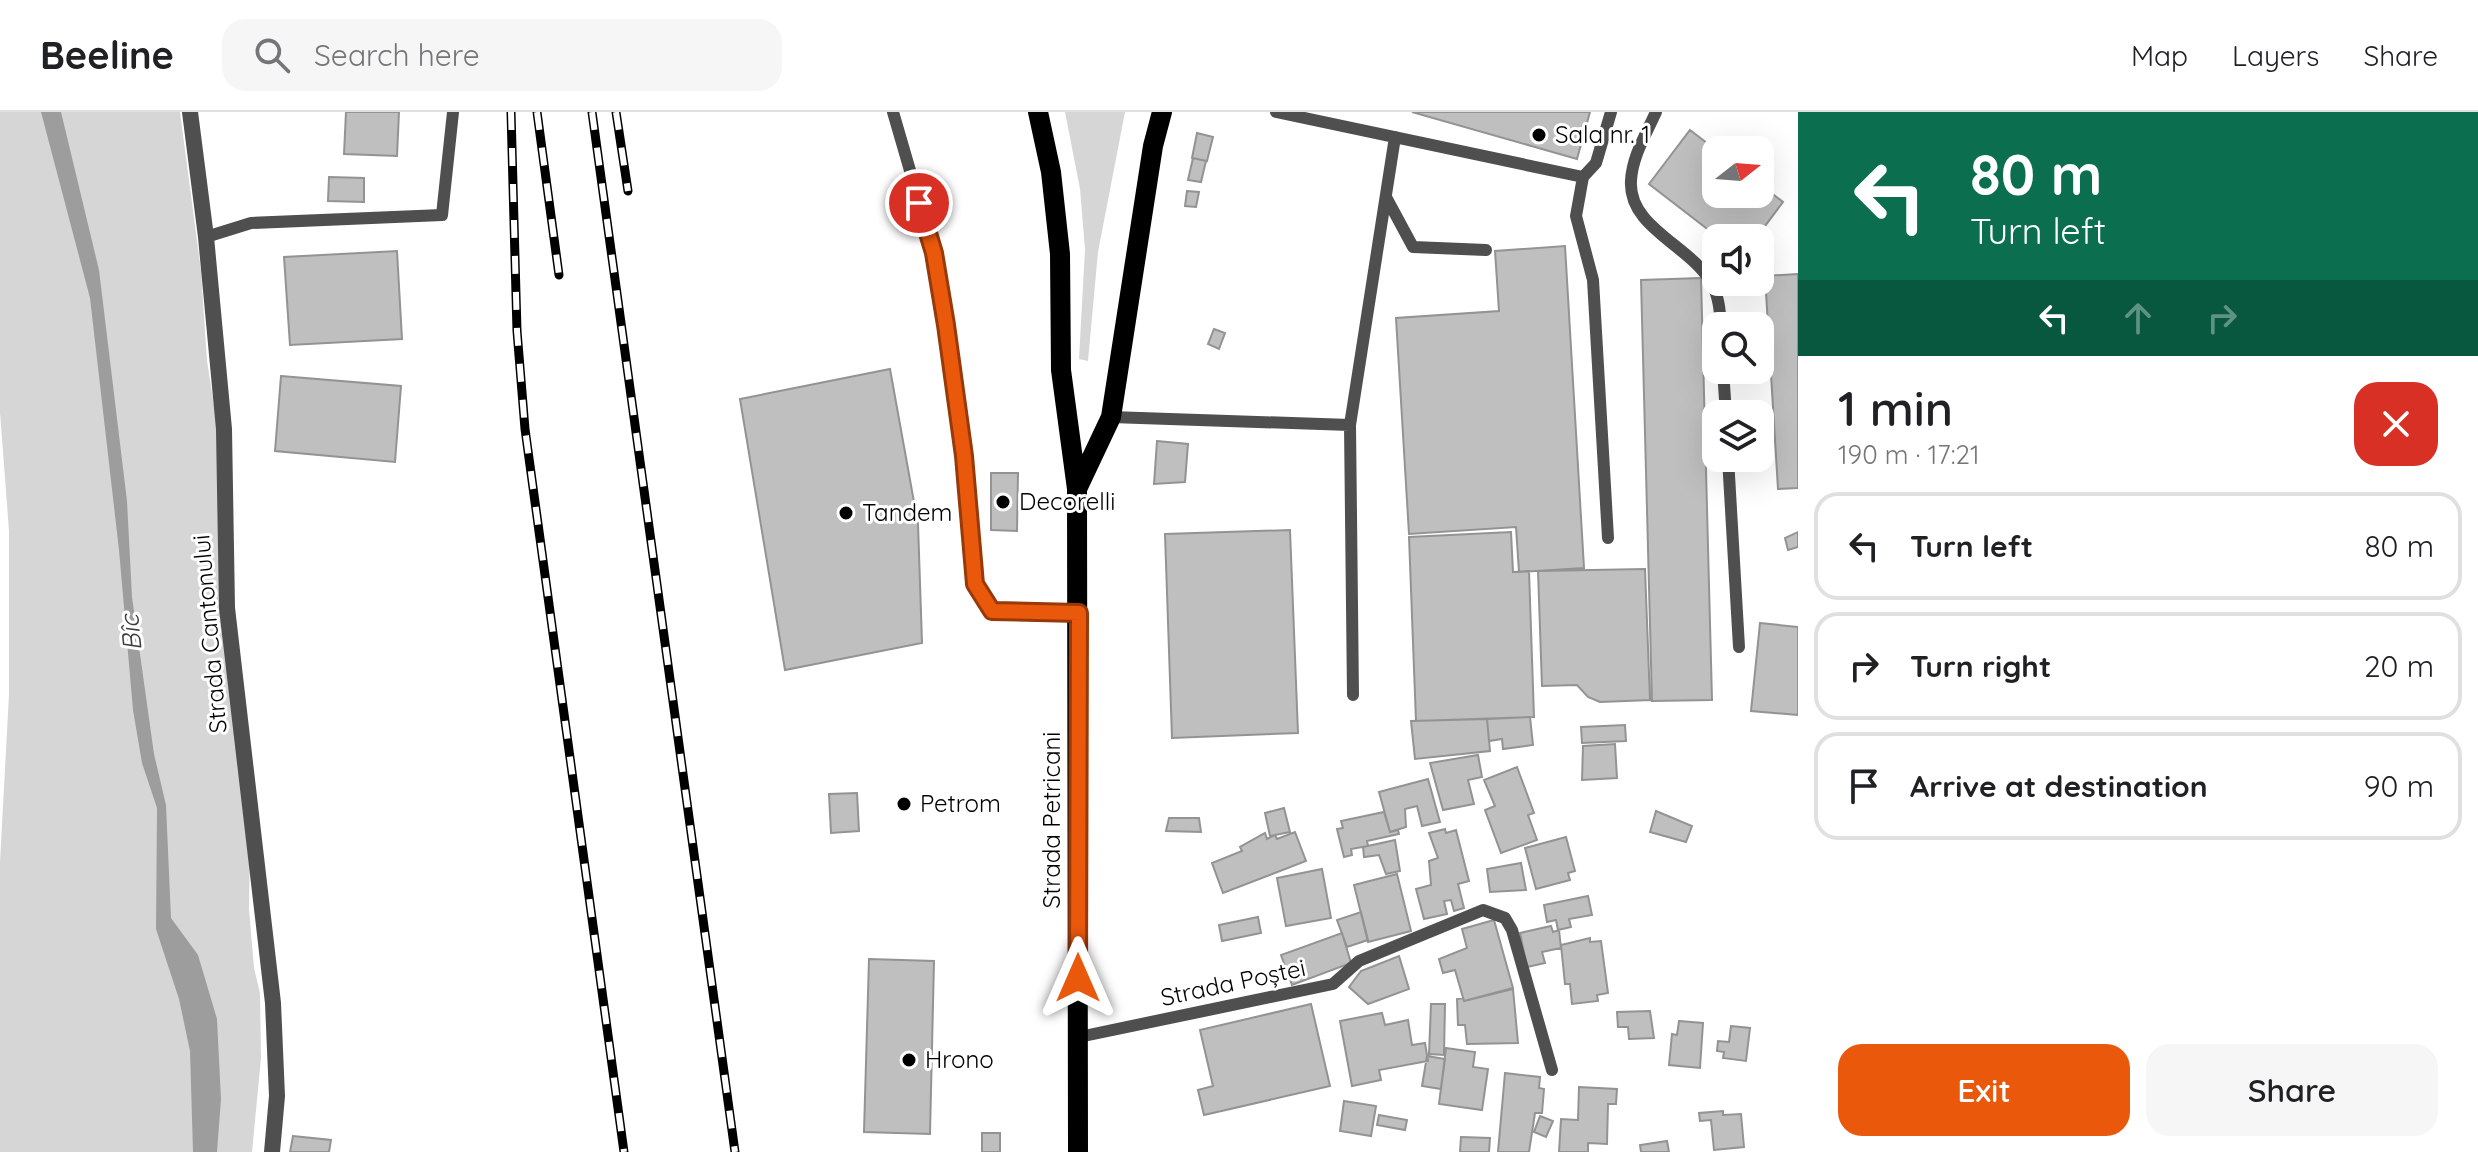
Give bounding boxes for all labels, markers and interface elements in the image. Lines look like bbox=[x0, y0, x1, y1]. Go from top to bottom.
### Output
search box bbox=[222, 19, 782, 91]
text: Beeline bbox=[40, 31, 174, 79]
icon: search bbox=[250, 33, 294, 77]
text: Search here bbox=[314, 36, 480, 74]
text: Map bbox=[2131, 38, 2188, 73]
text: Layers bbox=[2232, 38, 2319, 73]
text: Share bbox=[2363, 38, 2438, 73]
place label: Sala nr. 1 bbox=[1555, 119, 1650, 149]
marker: Sala nr. 1 bbox=[1530, 126, 1548, 144]
north arrow bbox=[1702, 136, 1774, 208]
map controls bbox=[1702, 136, 1774, 472]
text: 80 m bbox=[1970, 139, 2102, 209]
icon: left bbox=[1838, 144, 1942, 248]
pin bbox=[885, 169, 953, 237]
icon: arrive bbox=[897, 181, 941, 225]
text: Turn left bbox=[1970, 208, 2106, 253]
button: sound bbox=[1702, 224, 1774, 296]
icon: left bbox=[2032, 296, 2076, 340]
icon: ahead bbox=[2116, 296, 2160, 340]
icon: right bbox=[2200, 296, 2244, 340]
button: search bbox=[1702, 312, 1774, 384]
text: 1 min bbox=[1838, 378, 1953, 438]
button: close bbox=[2354, 382, 2438, 466]
button: layers bbox=[1702, 400, 1774, 472]
text: 190 m · 17:21 bbox=[1838, 438, 1980, 471]
place label: Decorelli bbox=[1019, 486, 1115, 516]
marker: Decorelli bbox=[994, 493, 1012, 511]
place label: Tandem bbox=[862, 497, 953, 527]
marker: Tandem bbox=[837, 504, 855, 522]
icon: left bbox=[1842, 524, 1886, 568]
text: Turn left bbox=[1910, 527, 2033, 565]
text: 80 m bbox=[2364, 527, 2434, 565]
street label: Strada Cantonului bbox=[185, 534, 233, 735]
water label: Bîc bbox=[112, 611, 149, 653]
icon: right bbox=[1842, 644, 1886, 688]
text: Turn right bbox=[1910, 647, 2051, 685]
text: 20 m bbox=[2364, 647, 2434, 685]
street label: Strada Petricani bbox=[1036, 732, 1066, 908]
icon: arrive bbox=[1842, 764, 1886, 808]
text: Arrive at destination bbox=[1910, 767, 2208, 805]
text: 90 m bbox=[2364, 767, 2434, 805]
place label: Petrom bbox=[920, 788, 1001, 818]
marker: Petrom bbox=[895, 795, 913, 813]
position arrow bbox=[1036, 936, 1120, 1020]
street label: Strada Poștei bbox=[1158, 952, 1308, 1012]
place label: Hrono bbox=[925, 1044, 994, 1074]
button: Exit bbox=[1838, 1044, 2130, 1136]
button: Share bbox=[2146, 1044, 2438, 1136]
marker: Hrono bbox=[900, 1051, 918, 1069]

